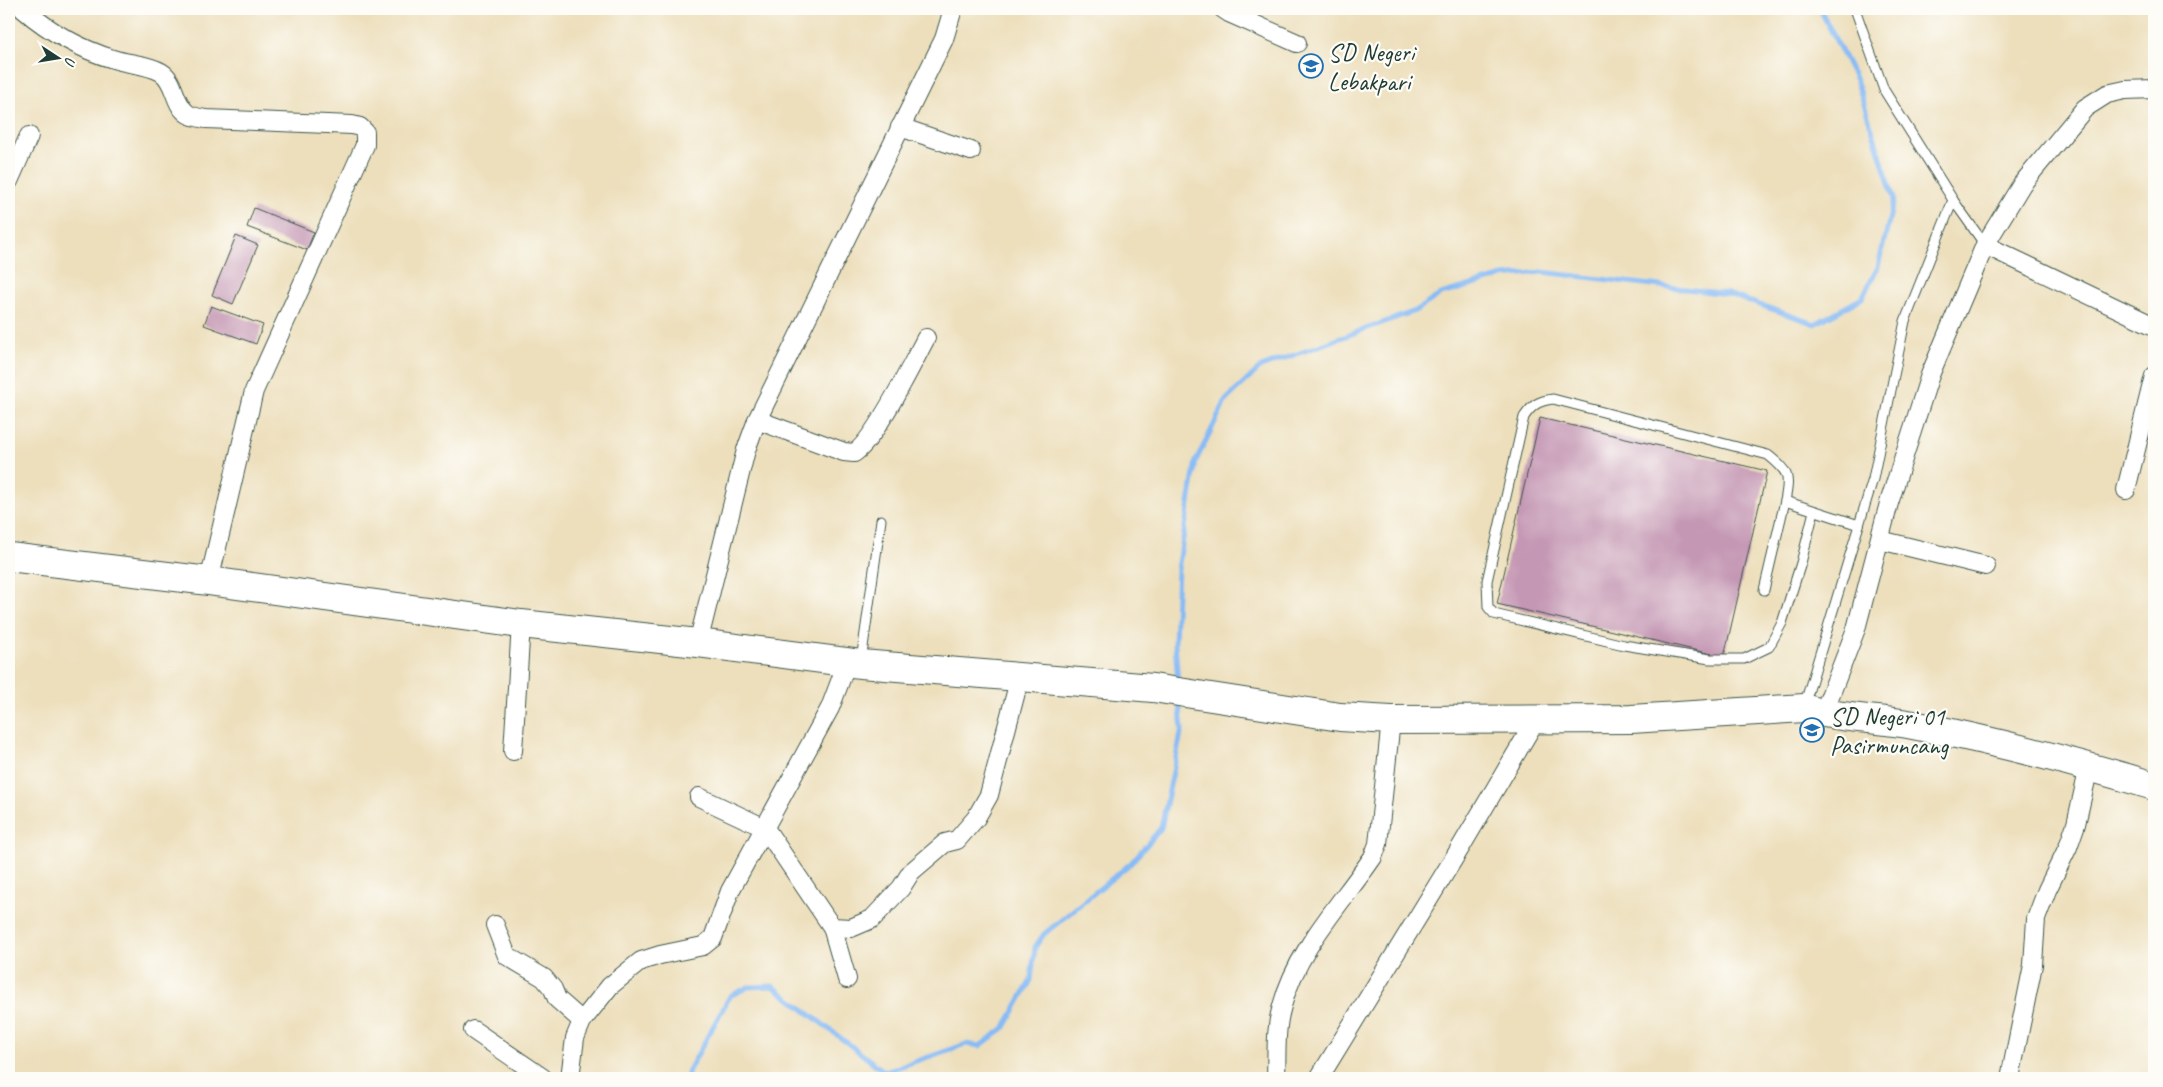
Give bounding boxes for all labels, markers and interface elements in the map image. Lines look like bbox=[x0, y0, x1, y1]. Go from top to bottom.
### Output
north arrow bbox=[32, 32, 82, 82]
place label: SD Negeri Lebakpari bbox=[1328, 37, 1417, 98]
school or university icon: SD Negeri Lebakpari bbox=[1298, 53, 1324, 79]
text: U bbox=[61, 56, 79, 69]
place label: SD Negeri 01 Pasirmuncang bbox=[1830, 701, 1949, 762]
school or university icon: SD Negeri 01 Pasirmuncang bbox=[1799, 717, 1825, 743]

